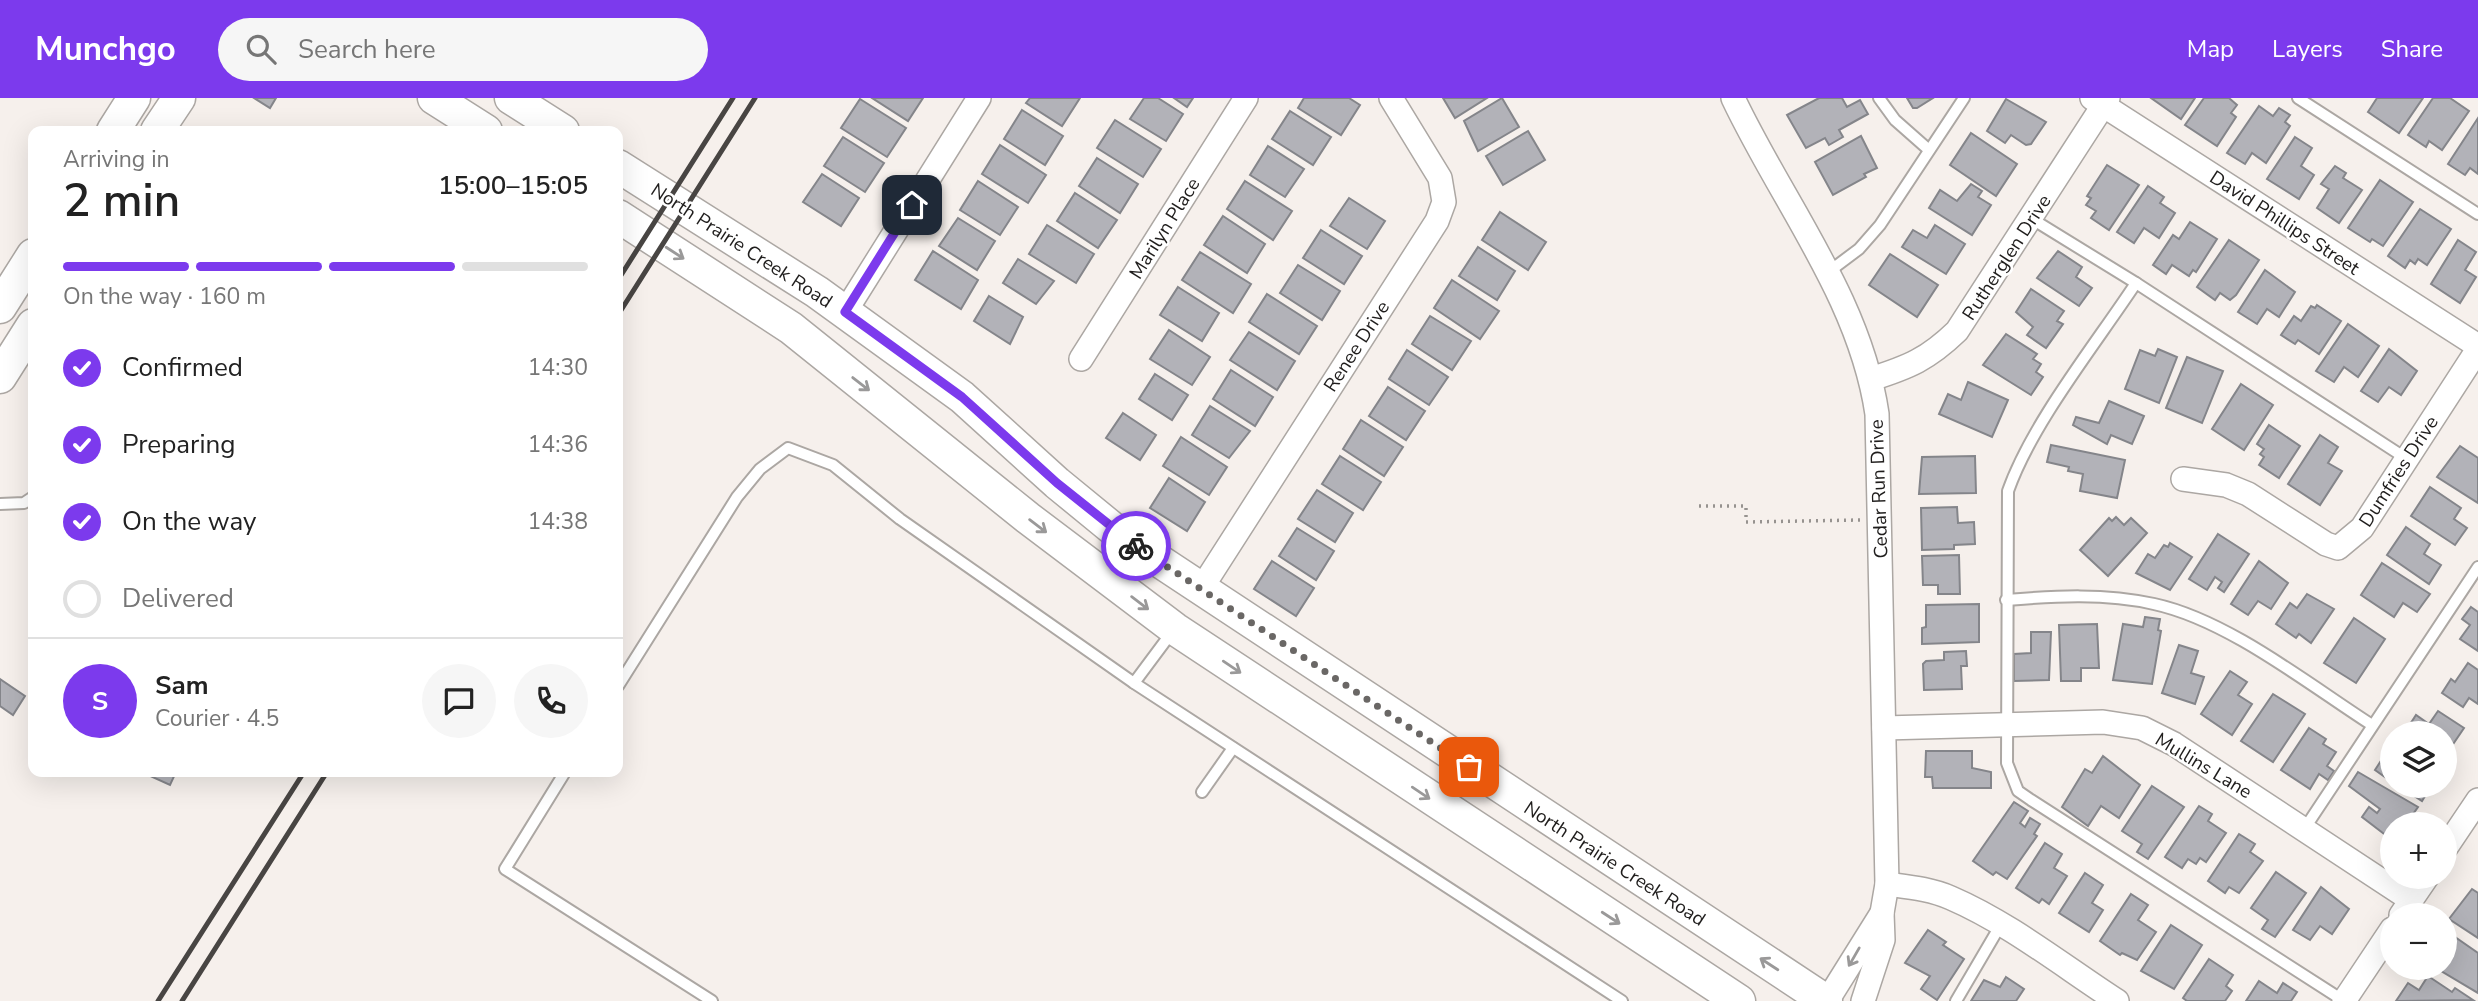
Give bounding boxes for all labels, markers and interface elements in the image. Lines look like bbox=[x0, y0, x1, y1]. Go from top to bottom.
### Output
search box bbox=[218, 18, 708, 81]
text: Munchgo bbox=[35, 27, 176, 72]
icon: search bbox=[242, 30, 280, 68]
text: Search here bbox=[298, 32, 436, 67]
text: Map bbox=[2187, 33, 2234, 65]
text: Layers bbox=[2272, 33, 2343, 65]
text: Share bbox=[2381, 33, 2443, 65]
text: Arriving in bbox=[63, 144, 170, 175]
street label: David Phillips Street bbox=[2204, 165, 2365, 281]
text: 15:00–15:05 bbox=[438, 168, 588, 203]
text: 2 min bbox=[63, 169, 180, 232]
street label: Marilyn Place bbox=[1123, 173, 1206, 284]
pin bbox=[882, 175, 942, 235]
street label: North Prairie Creek Road bbox=[646, 177, 837, 314]
icon: home bbox=[893, 186, 931, 224]
street label: Rutherglen Drive bbox=[1956, 190, 2057, 325]
one-way arrow bbox=[665, 246, 684, 261]
text: On the way · 160 m bbox=[63, 281, 266, 312]
street label: Renee Drive bbox=[1318, 296, 1396, 397]
icon: check bbox=[63, 349, 101, 387]
text: Confirmed bbox=[122, 350, 243, 385]
text: 14:30 bbox=[528, 352, 588, 383]
one-way arrow bbox=[852, 376, 870, 391]
street label: Dumfries Drive bbox=[2353, 411, 2445, 532]
street label: Cedar Run Drive bbox=[1864, 419, 1894, 559]
icon: check bbox=[63, 426, 101, 464]
text: Preparing bbox=[122, 427, 235, 462]
text: 14:36 bbox=[528, 429, 588, 460]
icon: check bbox=[63, 503, 101, 541]
text: On the way bbox=[122, 504, 256, 539]
text: 14:38 bbox=[528, 506, 588, 537]
courier bbox=[1101, 511, 1171, 581]
one-way arrow bbox=[1029, 519, 1047, 534]
icon: bike bbox=[1117, 527, 1155, 565]
text: Delivered bbox=[122, 581, 234, 616]
one-way arrow bbox=[1130, 595, 1149, 610]
one-way arrow bbox=[1221, 660, 1241, 674]
button: chat bbox=[422, 664, 496, 738]
button: phone bbox=[514, 664, 588, 738]
text: Sam bbox=[155, 668, 208, 703]
text: S bbox=[92, 684, 108, 719]
text: Courier · 4.5 bbox=[155, 703, 279, 734]
map controls bbox=[2380, 721, 2457, 980]
button: layers bbox=[2380, 721, 2457, 798]
street label: Mullins Lane bbox=[2150, 727, 2257, 805]
pin bbox=[1439, 737, 1499, 797]
icon: bag bbox=[1450, 748, 1488, 786]
one-way arrow bbox=[1411, 785, 1430, 800]
street label: North Prairie Creek Road bbox=[1519, 795, 1710, 932]
button: + bbox=[2380, 812, 2457, 889]
button: − bbox=[2380, 903, 2457, 980]
one-way arrow bbox=[1601, 911, 1621, 925]
one-way arrow bbox=[1847, 946, 1861, 966]
one-way arrow bbox=[1759, 956, 1779, 970]

